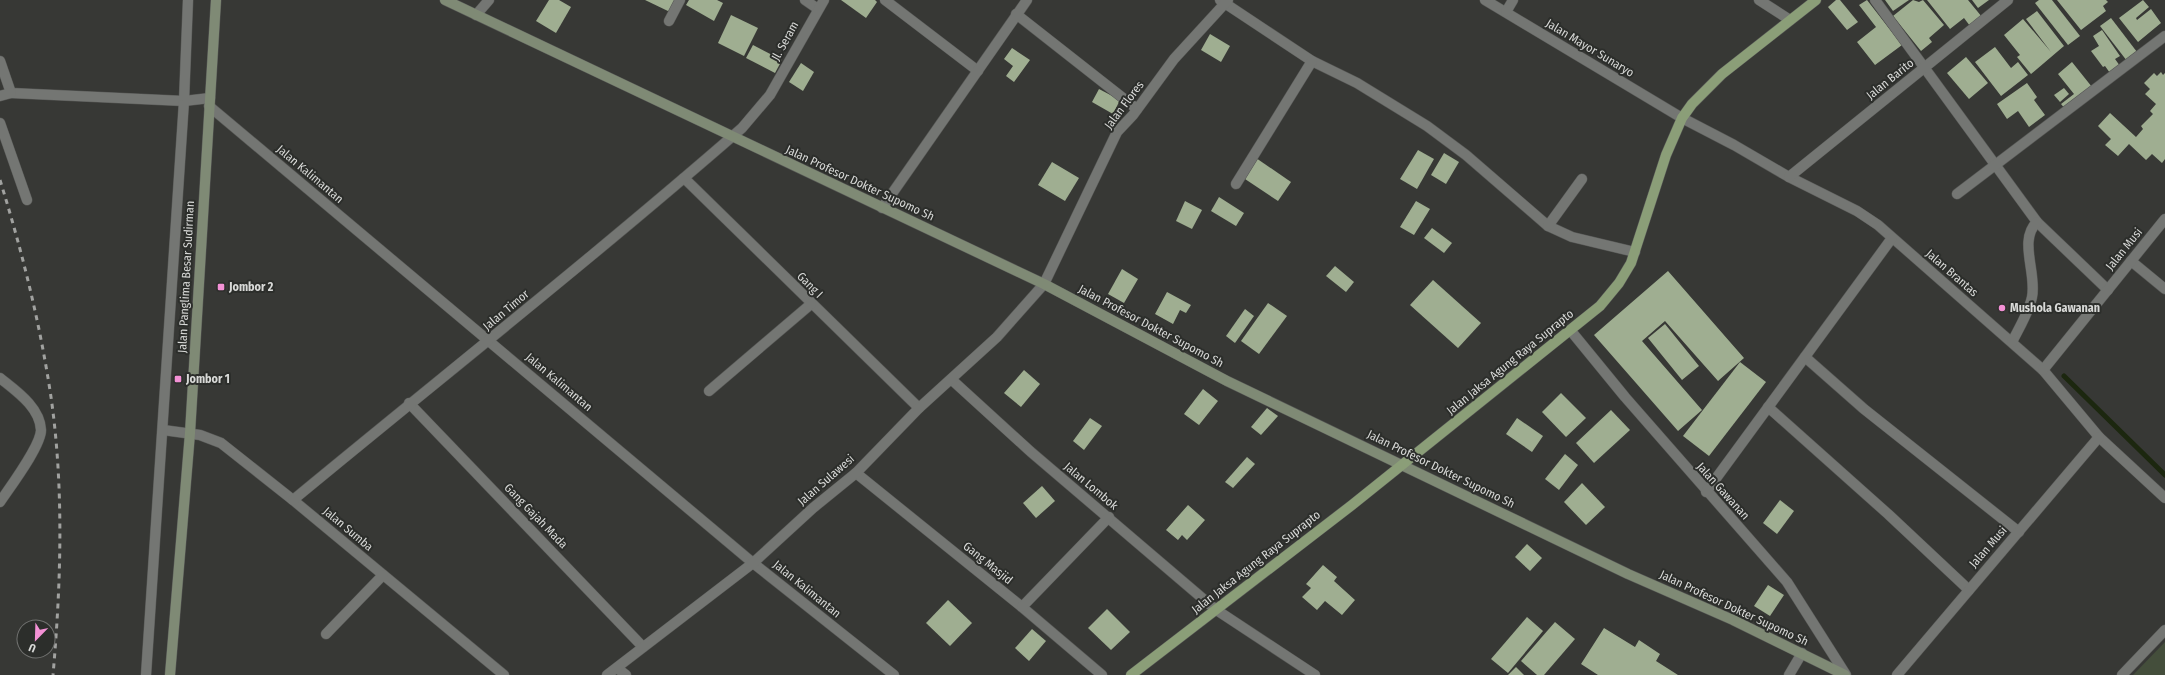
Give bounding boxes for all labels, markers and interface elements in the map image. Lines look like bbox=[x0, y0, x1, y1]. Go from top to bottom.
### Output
street label: Jalan Mayor Sunaryo bbox=[1543, 16, 1637, 80]
street label: Jl. Seram bbox=[769, 19, 801, 63]
street label: Jalan Barito bbox=[1863, 56, 1917, 102]
street label: Jalan Flores bbox=[1101, 78, 1147, 132]
street label: Jalan Kalimantan bbox=[274, 142, 346, 206]
street label: Jalan Profesor Dokter Supomo Sh bbox=[783, 142, 937, 224]
street label: Jalan Panglima Besar Sudirman bbox=[175, 200, 197, 354]
street label: Jalan Musi bbox=[2103, 225, 2145, 273]
street label: Jalan Brantas bbox=[1923, 247, 1981, 299]
street label: Gang I bbox=[794, 269, 826, 301]
place label: Jombor 2 bbox=[228, 280, 274, 294]
marker: Jombor 2 bbox=[216, 282, 226, 292]
street label: Jalan Profesor Dokter Supomo Sh bbox=[1076, 282, 1226, 370]
street label: Jalan Timor bbox=[480, 286, 532, 333]
place label: Mushola Gawanan bbox=[2010, 301, 2100, 315]
marker: Mushola Gawanan bbox=[1997, 303, 2007, 313]
street label: Jalan Jaksa Agung Raya Suprapto bbox=[1444, 306, 1576, 418]
street label: Jalan Kalimantan bbox=[523, 350, 595, 414]
place label: Jombor 1 bbox=[185, 372, 230, 386]
marker: Jombor 1 bbox=[173, 374, 183, 384]
street label: Jalan Profesor Dokter Supomo Sh bbox=[1365, 427, 1517, 511]
street label: Jalan Sulawesi bbox=[795, 452, 857, 508]
street label: Jalan Lombok bbox=[1061, 459, 1121, 513]
street label: Jalan Gawanan bbox=[1694, 460, 1752, 522]
street label: Gang Gajah Mada bbox=[501, 481, 571, 552]
street label: Jalan Sumba bbox=[320, 504, 376, 554]
street label: Jalan Jaksa Agung Raya Suprapto bbox=[1189, 507, 1323, 617]
street label: Jalan Musi bbox=[1966, 523, 2010, 571]
street label: Gang Masjid bbox=[960, 539, 1016, 587]
street label: Jalan Kalimantan bbox=[770, 557, 844, 621]
street label: Jalan Profesor Dokter Supomo Sh bbox=[1657, 567, 1811, 649]
north arrow bbox=[16, 619, 56, 659]
text: U bbox=[27, 640, 38, 655]

